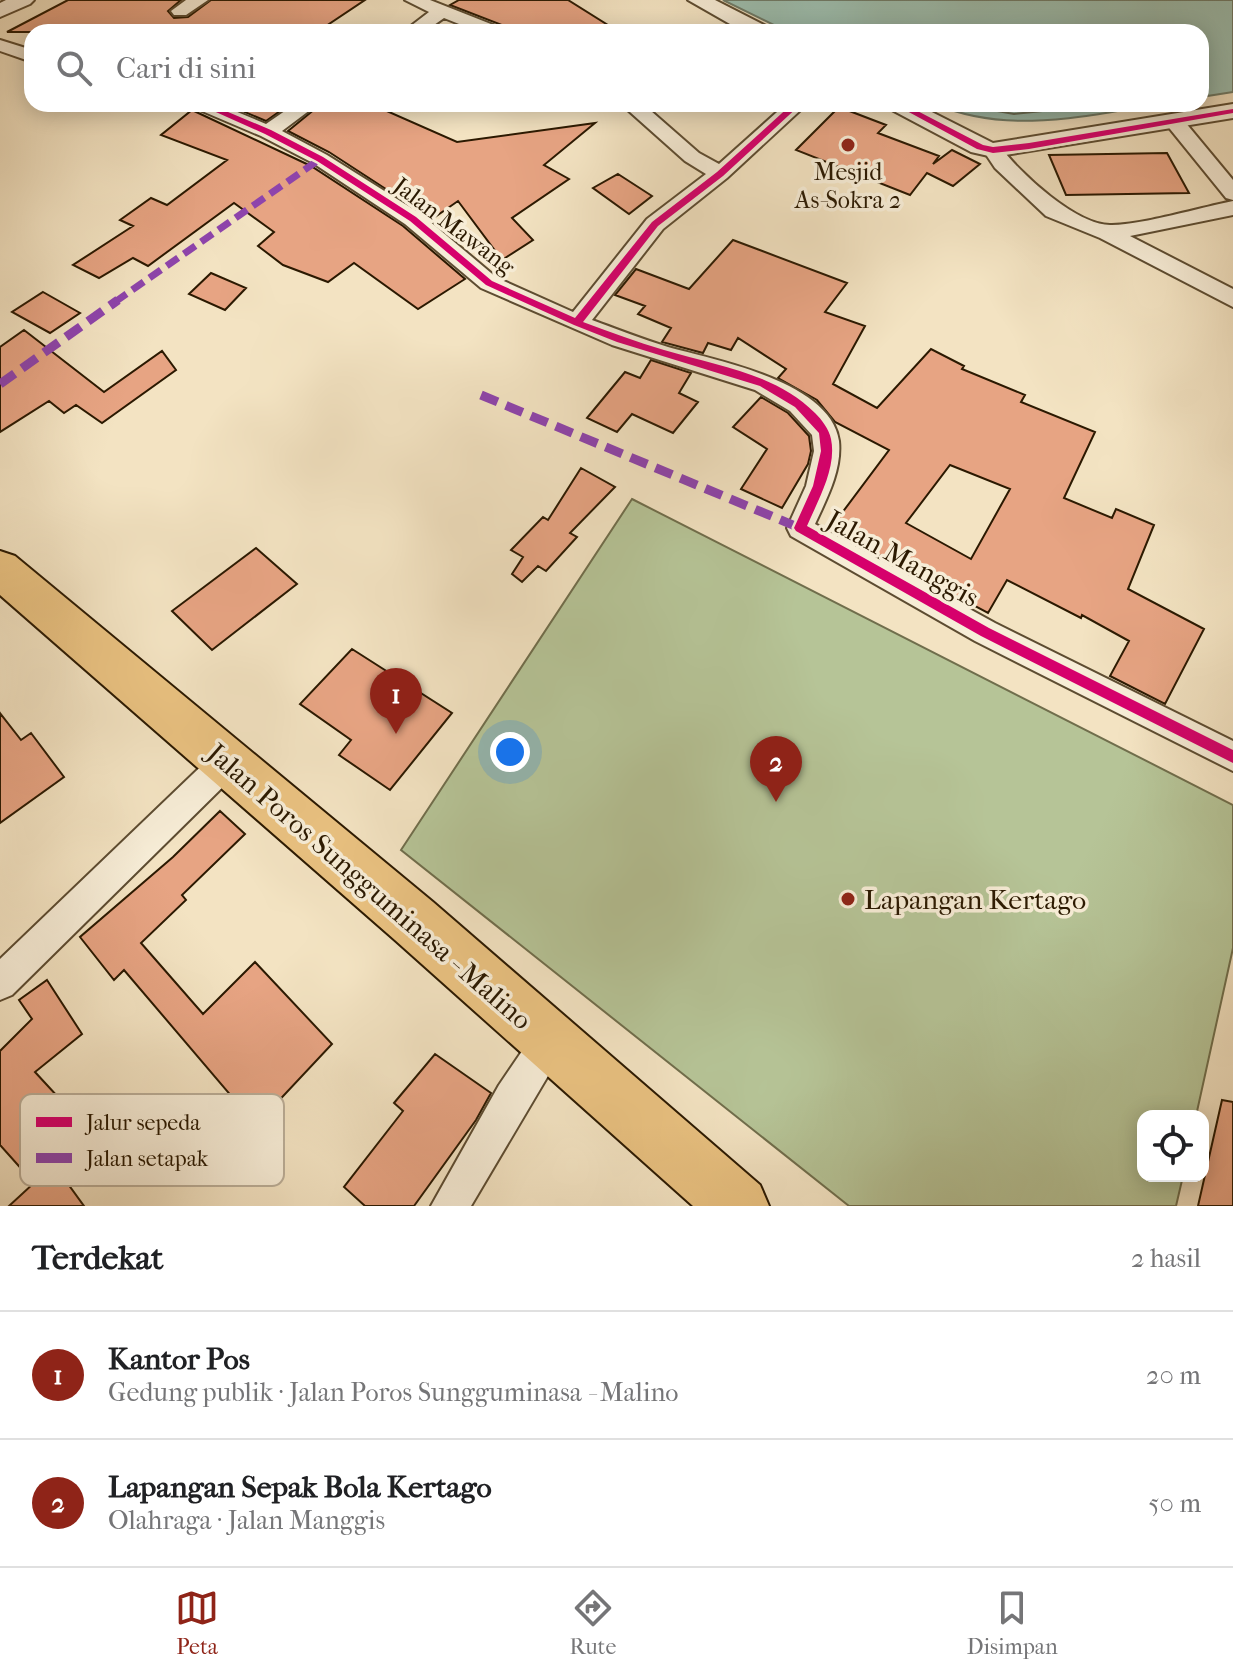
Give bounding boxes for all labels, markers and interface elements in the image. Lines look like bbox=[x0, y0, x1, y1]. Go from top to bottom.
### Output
search box bbox=[24, 24, 1209, 112]
icon: search bbox=[52, 46, 96, 90]
text: Cari di sini bbox=[116, 51, 256, 86]
marker: Mesjid As-Sokra 2 bbox=[839, 136, 857, 154]
place label: Mesjid As-Sokra 2 bbox=[794, 158, 901, 214]
street label: Jalan Mawang bbox=[386, 170, 521, 281]
street label: Jalan Manggis bbox=[819, 502, 985, 614]
pin: 1 bbox=[370, 668, 422, 734]
your location bbox=[490, 732, 530, 772]
street label: Jalan Poros Sungguminasa - Malino bbox=[199, 735, 539, 1036]
pin: 2 bbox=[750, 736, 802, 802]
place label: Lapangan Kertago bbox=[864, 883, 1086, 916]
marker: Lapangan Kertago bbox=[839, 890, 857, 908]
legend bbox=[20, 1094, 284, 1186]
text: Jalur sepeda bbox=[84, 1110, 201, 1136]
map controls bbox=[1137, 1110, 1209, 1182]
button: locate bbox=[1137, 1110, 1209, 1182]
text: Jalan setapak bbox=[84, 1146, 209, 1172]
text: Terdekat bbox=[32, 1238, 163, 1278]
text: 2 hasil bbox=[1131, 1243, 1201, 1274]
text: Kantor Pos bbox=[108, 1342, 250, 1377]
text: 1 bbox=[53, 1360, 63, 1391]
text: 20 m bbox=[1146, 1360, 1201, 1391]
text: Gedung publik · Jalan Poros Sungguminasa - Malino bbox=[108, 1377, 679, 1408]
text: Lapangan Sepak Bola Kertago bbox=[108, 1470, 492, 1505]
text: 2 bbox=[51, 1488, 65, 1519]
text: 50 m bbox=[1148, 1488, 1201, 1519]
text: Olahraga · Jalan Manggis bbox=[108, 1505, 385, 1536]
tab: Peta bbox=[175, 1586, 219, 1660]
tab: Rute bbox=[570, 1586, 616, 1660]
tab: Disimpan bbox=[967, 1586, 1058, 1660]

